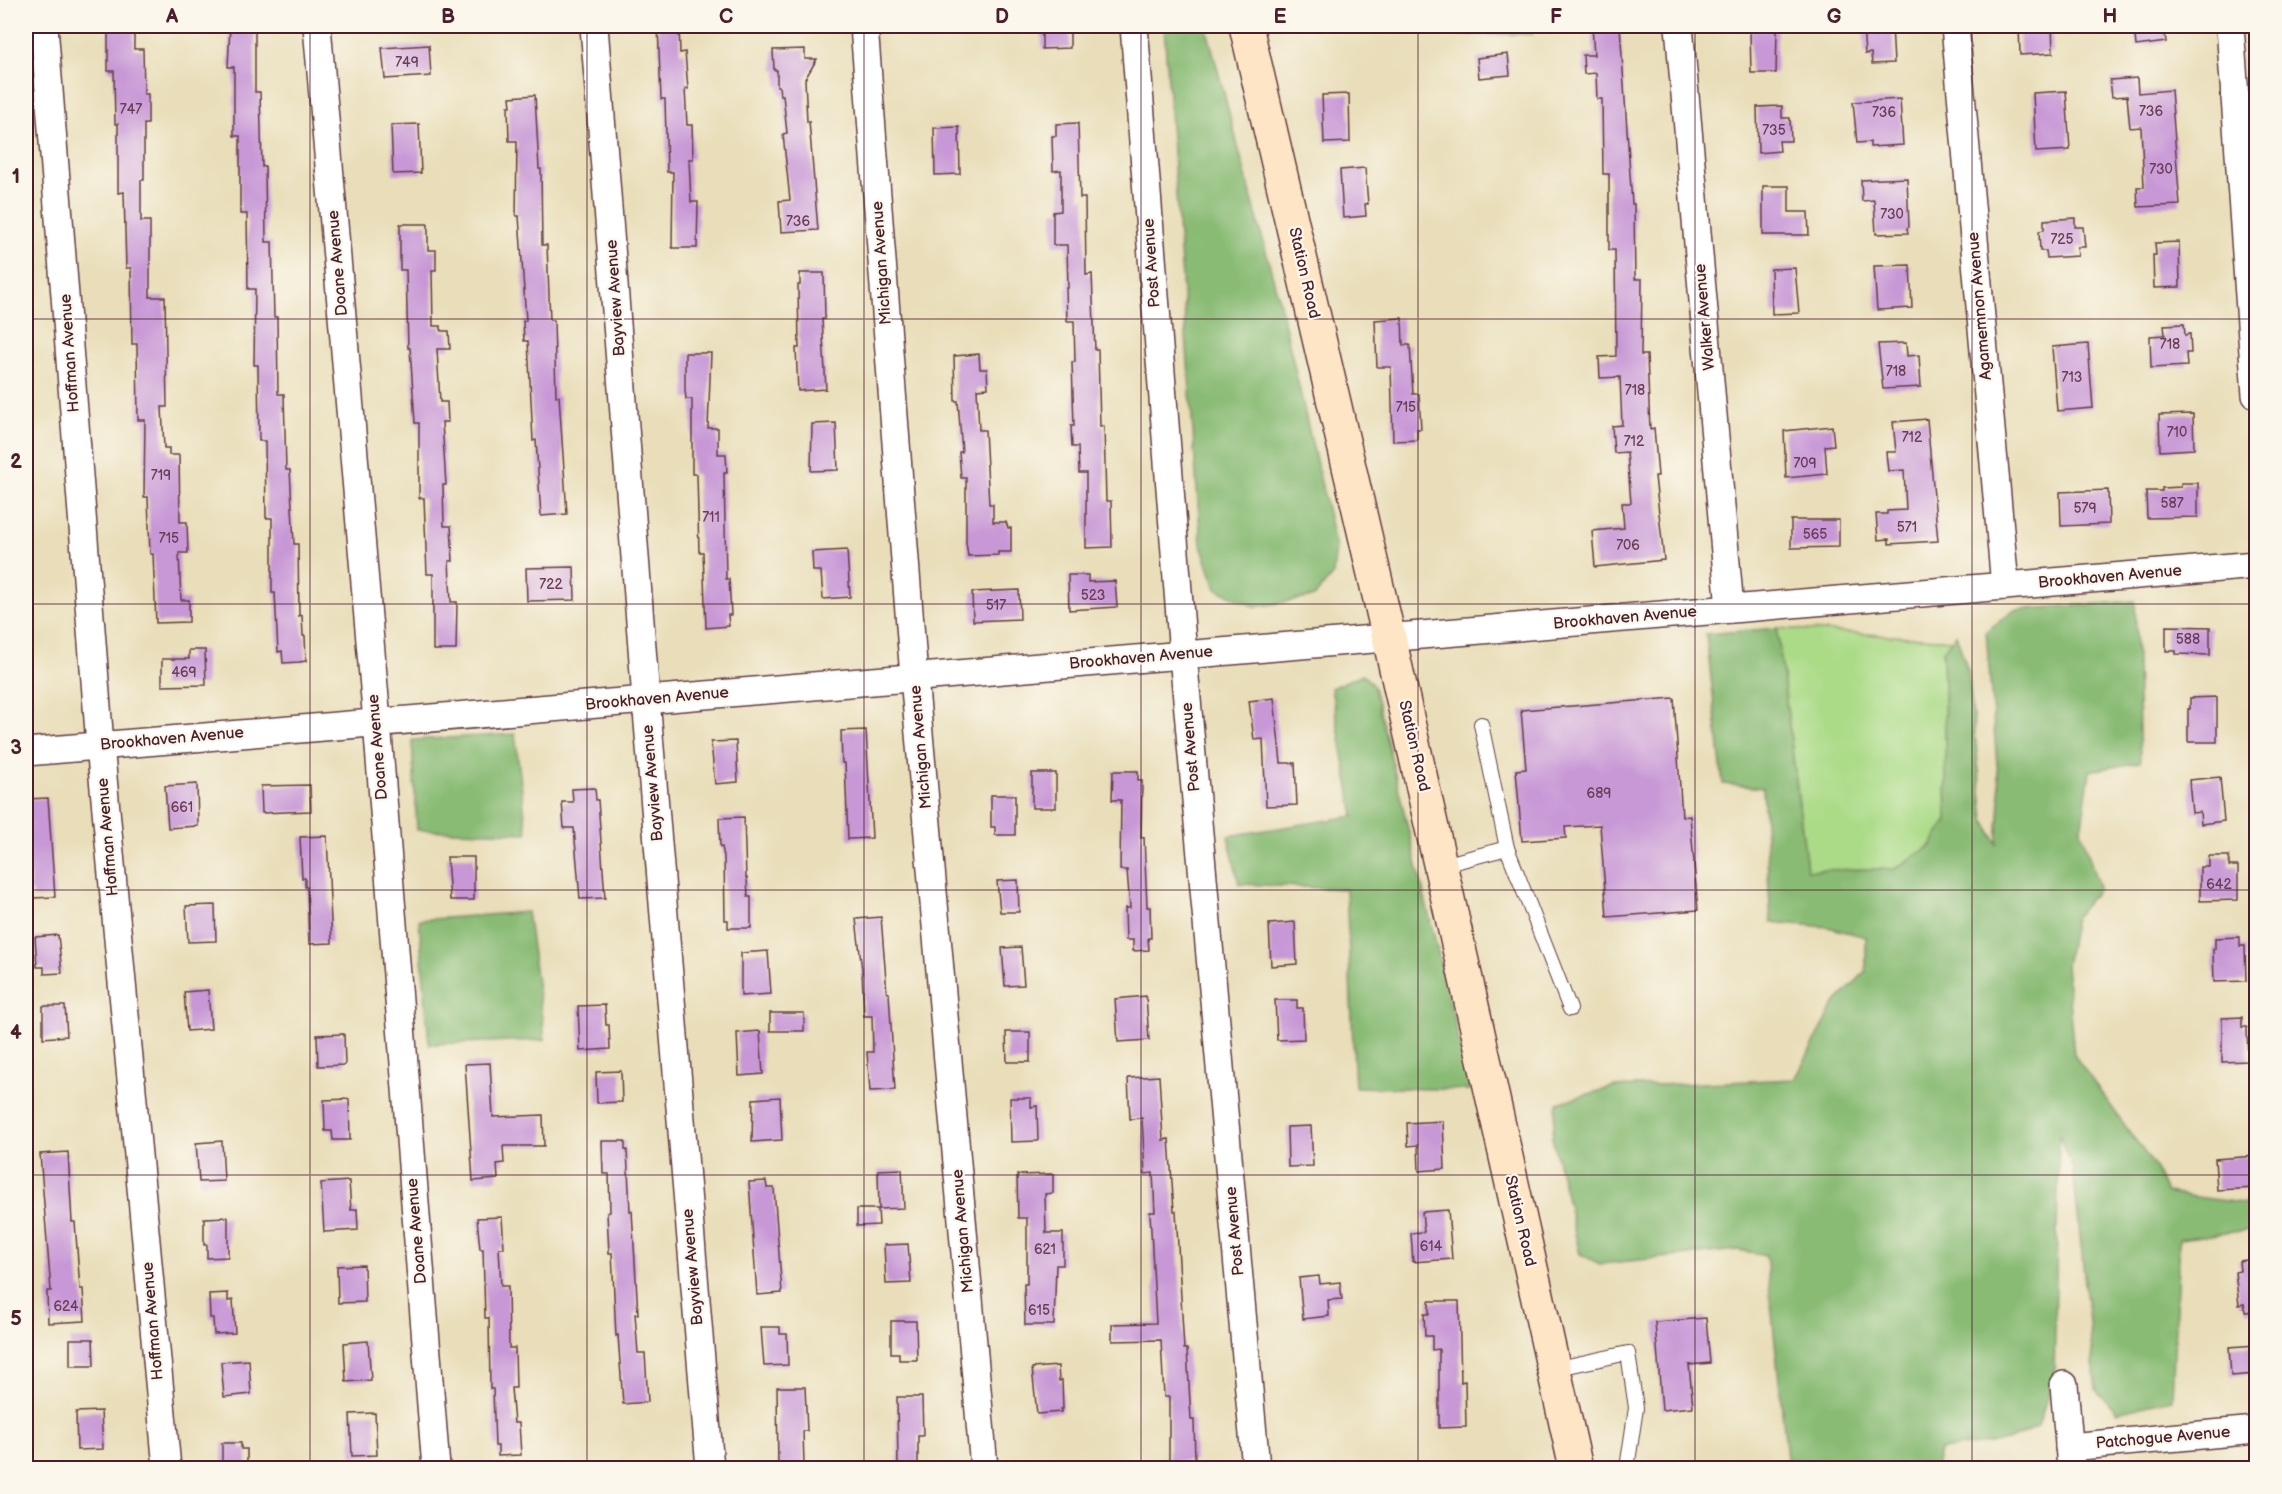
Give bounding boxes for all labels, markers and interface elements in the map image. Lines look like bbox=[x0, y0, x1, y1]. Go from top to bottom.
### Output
text: A bbox=[165, 5, 179, 29]
text: B bbox=[441, 5, 455, 29]
text: C bbox=[719, 5, 733, 29]
text: D bbox=[995, 5, 1009, 29]
text: E bbox=[1274, 5, 1287, 29]
text: F bbox=[1550, 5, 1562, 29]
text: G bbox=[1827, 5, 1842, 29]
text: H bbox=[2103, 5, 2117, 29]
house number: 749 bbox=[395, 54, 419, 71]
house number: 747 bbox=[120, 101, 142, 118]
house number: 736 bbox=[2139, 103, 2163, 120]
house number: 736 bbox=[1872, 104, 1896, 121]
house number: 735 bbox=[1762, 122, 1786, 139]
house number: 730 bbox=[2149, 161, 2173, 178]
text: 1 bbox=[12, 165, 20, 189]
street label: Michigan Avenue bbox=[868, 200, 896, 326]
house number: 730 bbox=[1880, 206, 1904, 223]
street label: Doane Avenue bbox=[324, 209, 352, 317]
house number: 736 bbox=[786, 213, 810, 230]
street label: Post Avenue bbox=[1139, 217, 1165, 308]
street label: Station Road bbox=[1284, 226, 1324, 320]
street label: Agamemnon Avenue bbox=[1964, 231, 1996, 381]
house number: 725 bbox=[2050, 231, 2074, 248]
street label: Bayview Avenue bbox=[602, 238, 630, 357]
street label: Walker Avenue bbox=[1691, 262, 1719, 371]
street label: Hoffman Avenue bbox=[56, 293, 84, 413]
house number: 718 bbox=[2160, 336, 2180, 353]
house number: 718 bbox=[1886, 363, 1906, 380]
house number: 713 bbox=[2062, 369, 2082, 386]
house number: 718 bbox=[1625, 382, 1645, 399]
house number: 715 bbox=[1396, 399, 1416, 416]
house number: 710 bbox=[2167, 424, 2187, 441]
house number: 712 bbox=[1902, 429, 1923, 446]
house number: 712 bbox=[1624, 433, 1645, 450]
text: 2 bbox=[10, 450, 22, 474]
house number: 709 bbox=[1793, 455, 1817, 472]
house number: 719 bbox=[151, 467, 171, 484]
house number: 587 bbox=[2160, 495, 2184, 512]
house number: 579 bbox=[2074, 500, 2097, 517]
house number: 711 bbox=[702, 509, 720, 526]
house number: 571 bbox=[1897, 519, 1917, 536]
house number: 565 bbox=[1803, 526, 1827, 543]
house number: 715 bbox=[159, 530, 179, 547]
house number: 706 bbox=[1616, 537, 1640, 554]
street label: Brookhaven Avenue bbox=[2037, 561, 2183, 593]
house number: 722 bbox=[539, 576, 563, 593]
house number: 523 bbox=[1081, 587, 1105, 604]
house number: 517 bbox=[986, 597, 1006, 614]
street label: Brookhaven Avenue bbox=[1552, 602, 1698, 634]
house number: 588 bbox=[2176, 631, 2200, 648]
street label: Brookhaven Avenue bbox=[1068, 642, 1214, 674]
house number: 469 bbox=[171, 664, 197, 681]
street label: Brookhaven Avenue bbox=[584, 683, 730, 715]
street label: Michigan Avenue bbox=[906, 684, 936, 810]
street label: Doane Avenue bbox=[364, 693, 392, 801]
street label: Station Road bbox=[1394, 699, 1434, 793]
street label: Post Avenue bbox=[1178, 701, 1204, 792]
street label: Brookhaven Avenue bbox=[99, 723, 245, 755]
street label: Bayview Avenue bbox=[638, 723, 668, 842]
text: 3 bbox=[10, 736, 22, 760]
street label: Hoffman Avenue bbox=[93, 777, 123, 897]
house number: 689 bbox=[1587, 785, 1611, 802]
house number: 661 bbox=[171, 799, 193, 816]
house number: 642 bbox=[2206, 876, 2232, 893]
text: 4 bbox=[10, 1021, 22, 1045]
street label: Michigan Avenue bbox=[948, 1168, 978, 1294]
street label: Station Road bbox=[1500, 1174, 1540, 1268]
street label: Doane Avenue bbox=[403, 1177, 431, 1285]
street label: Post Avenue bbox=[1222, 1185, 1248, 1276]
street label: Bayview Avenue bbox=[678, 1207, 708, 1326]
house number: 614 bbox=[1420, 1238, 1443, 1255]
house number: 621 bbox=[1034, 1241, 1056, 1258]
street label: Hoffman Avenue bbox=[138, 1261, 168, 1381]
house number: 624 bbox=[53, 1298, 79, 1315]
house number: 615 bbox=[1028, 1302, 1050, 1319]
text: 5 bbox=[10, 1307, 22, 1331]
street label: Patchogue Avenue bbox=[2095, 1423, 2232, 1453]

